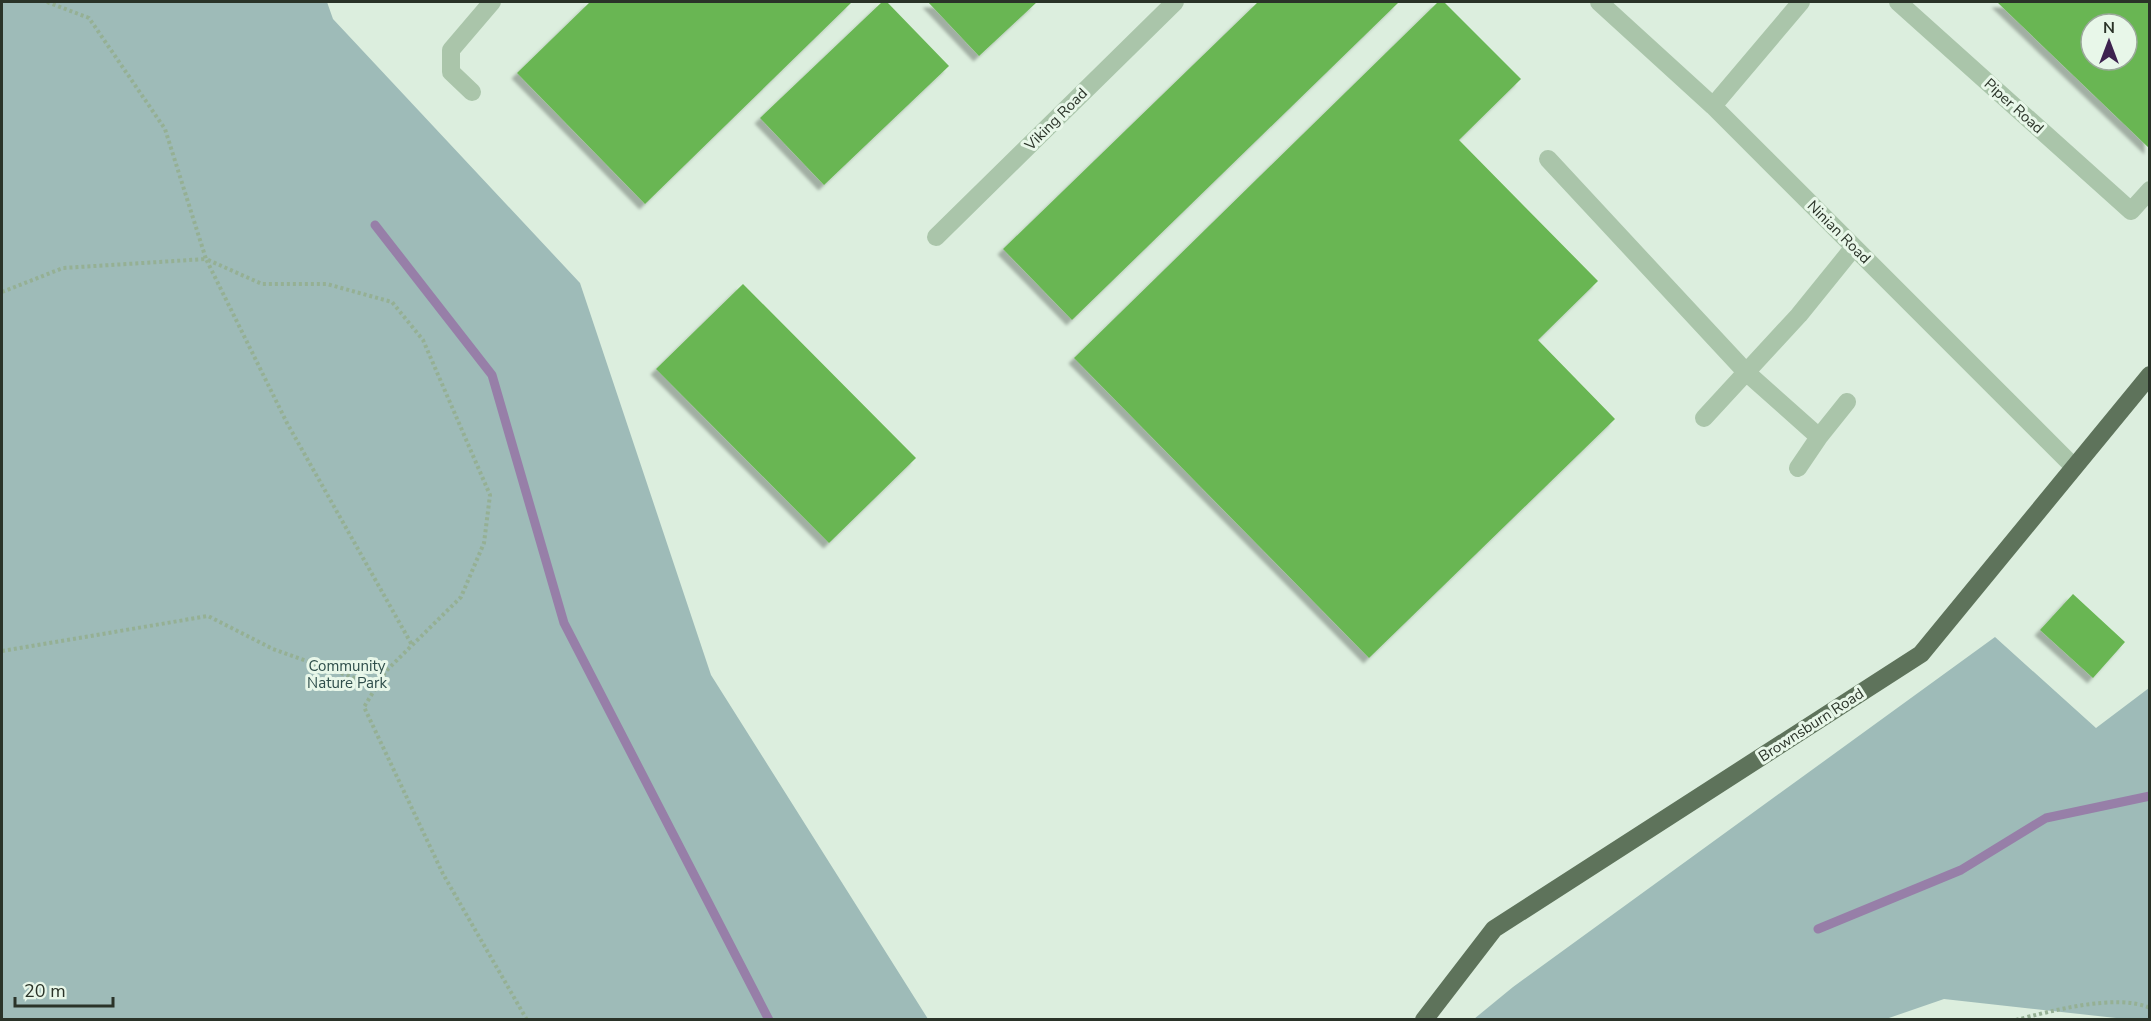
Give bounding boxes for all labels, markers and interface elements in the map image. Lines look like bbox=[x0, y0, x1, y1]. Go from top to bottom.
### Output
north arrow bbox=[2079, 12, 2139, 72]
text: N bbox=[2103, 17, 2115, 39]
street label: Piper Road bbox=[1980, 74, 2048, 138]
street label: Viking Road bbox=[1020, 83, 1092, 155]
street label: Ninian Road bbox=[1803, 196, 1875, 268]
park label: Community Nature Park bbox=[307, 656, 387, 693]
street label: Brownsburn Road bbox=[1754, 683, 1868, 767]
scale bar bbox=[15, 970, 112, 1008]
text: 20 m bbox=[24, 979, 66, 1003]

